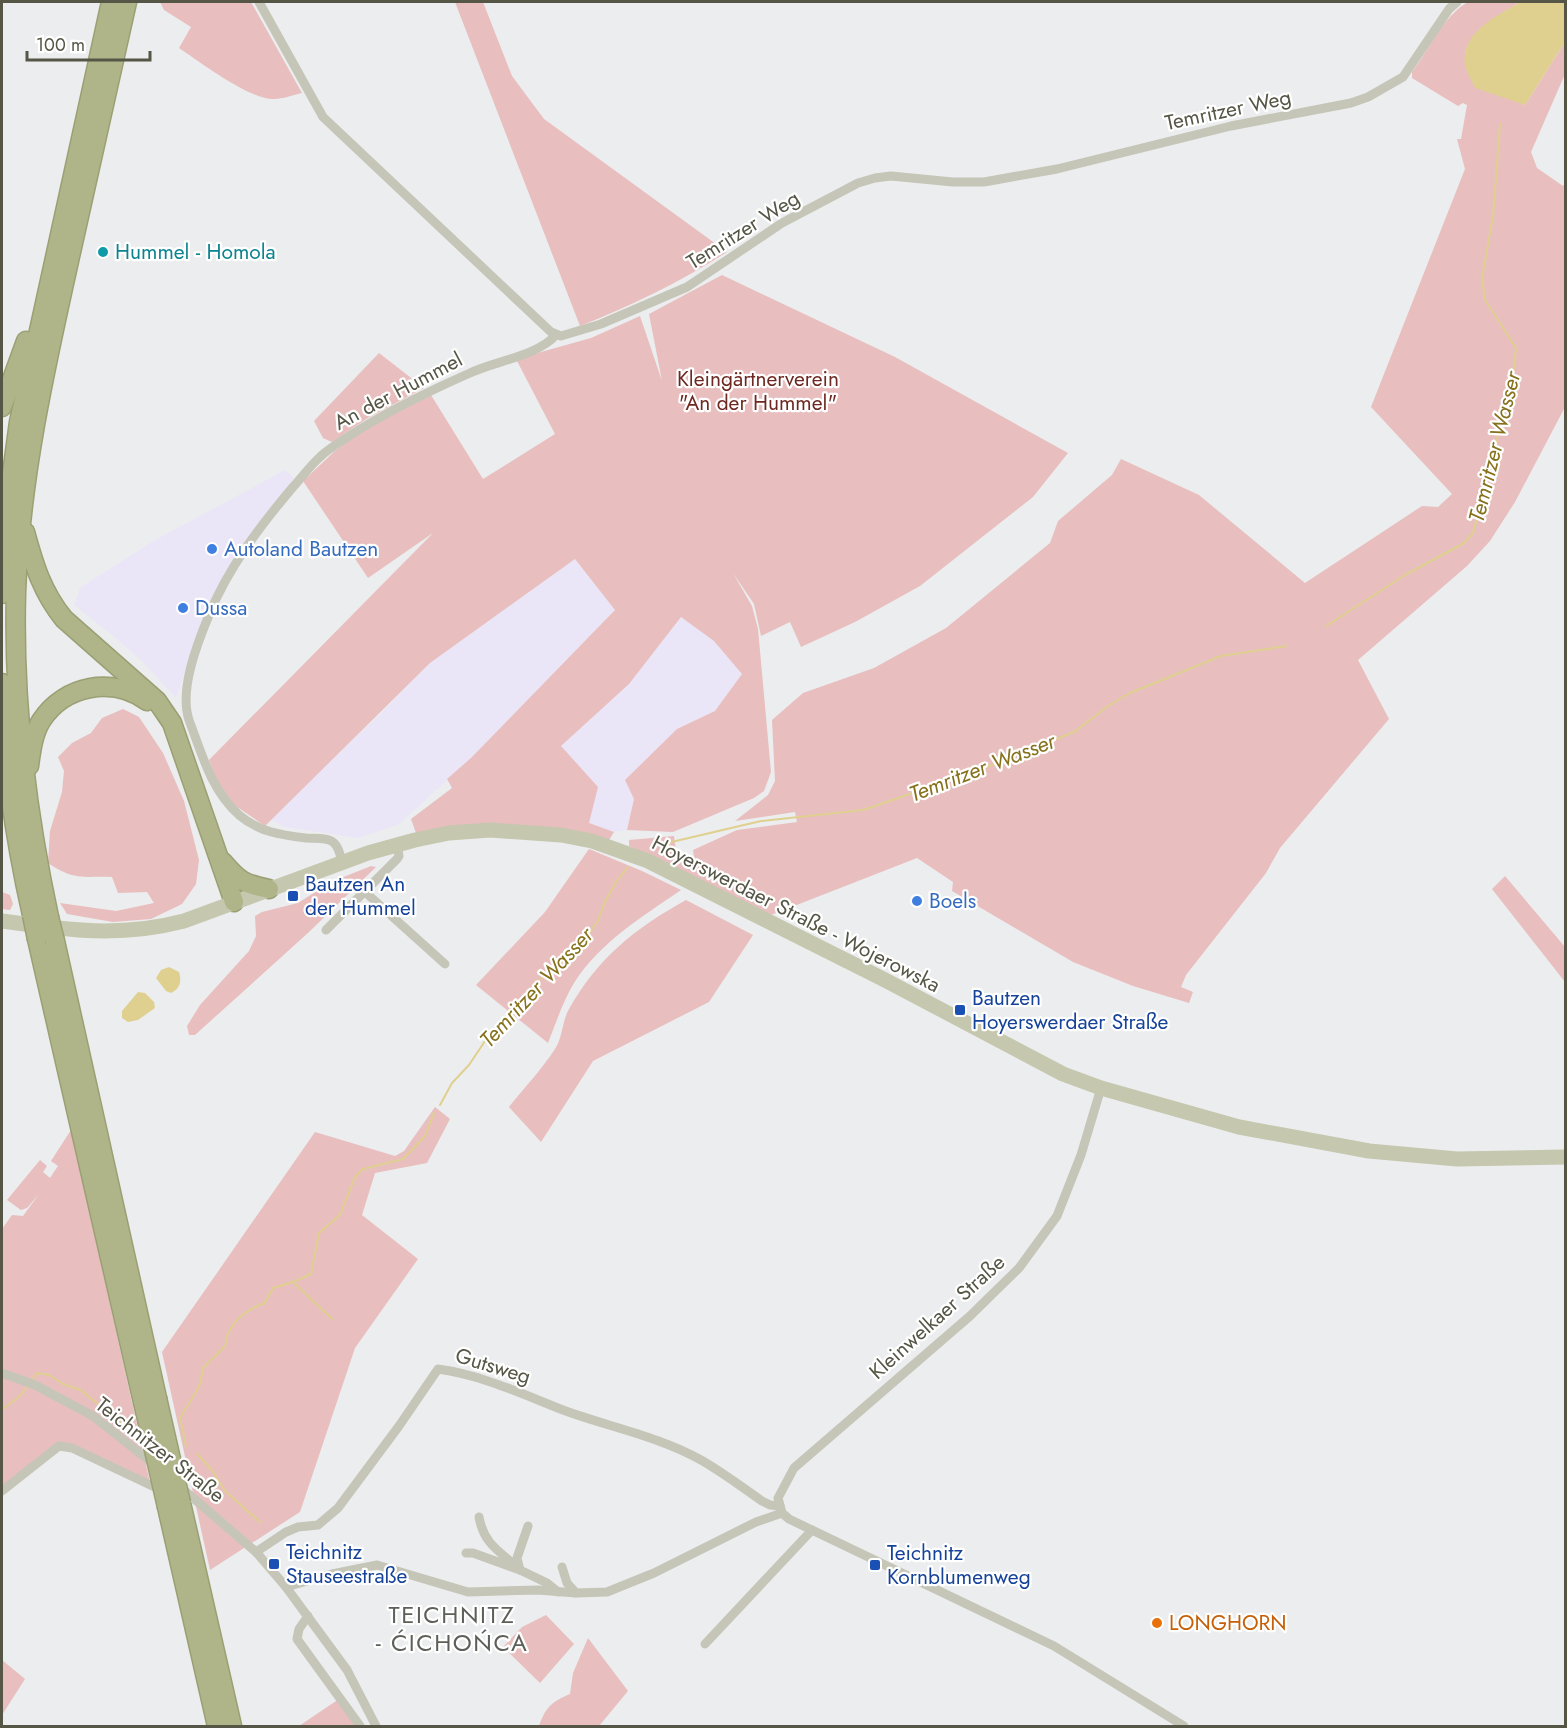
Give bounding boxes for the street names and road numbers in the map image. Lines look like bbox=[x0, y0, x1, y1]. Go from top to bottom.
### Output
street label: Temritzer Weg bbox=[1162, 82, 1294, 138]
street label: Temritzer Weg bbox=[681, 183, 805, 277]
street label: An der Hummel bbox=[328, 344, 468, 438]
street label: Hoyerswerdaer Straße - Wojerowska bbox=[647, 828, 945, 1000]
street label: Kleinwelkaer Straße bbox=[862, 1248, 1012, 1386]
street label: Gutsweg bbox=[452, 1340, 534, 1392]
street label: Teichnitzer Straße bbox=[89, 1390, 231, 1510]

